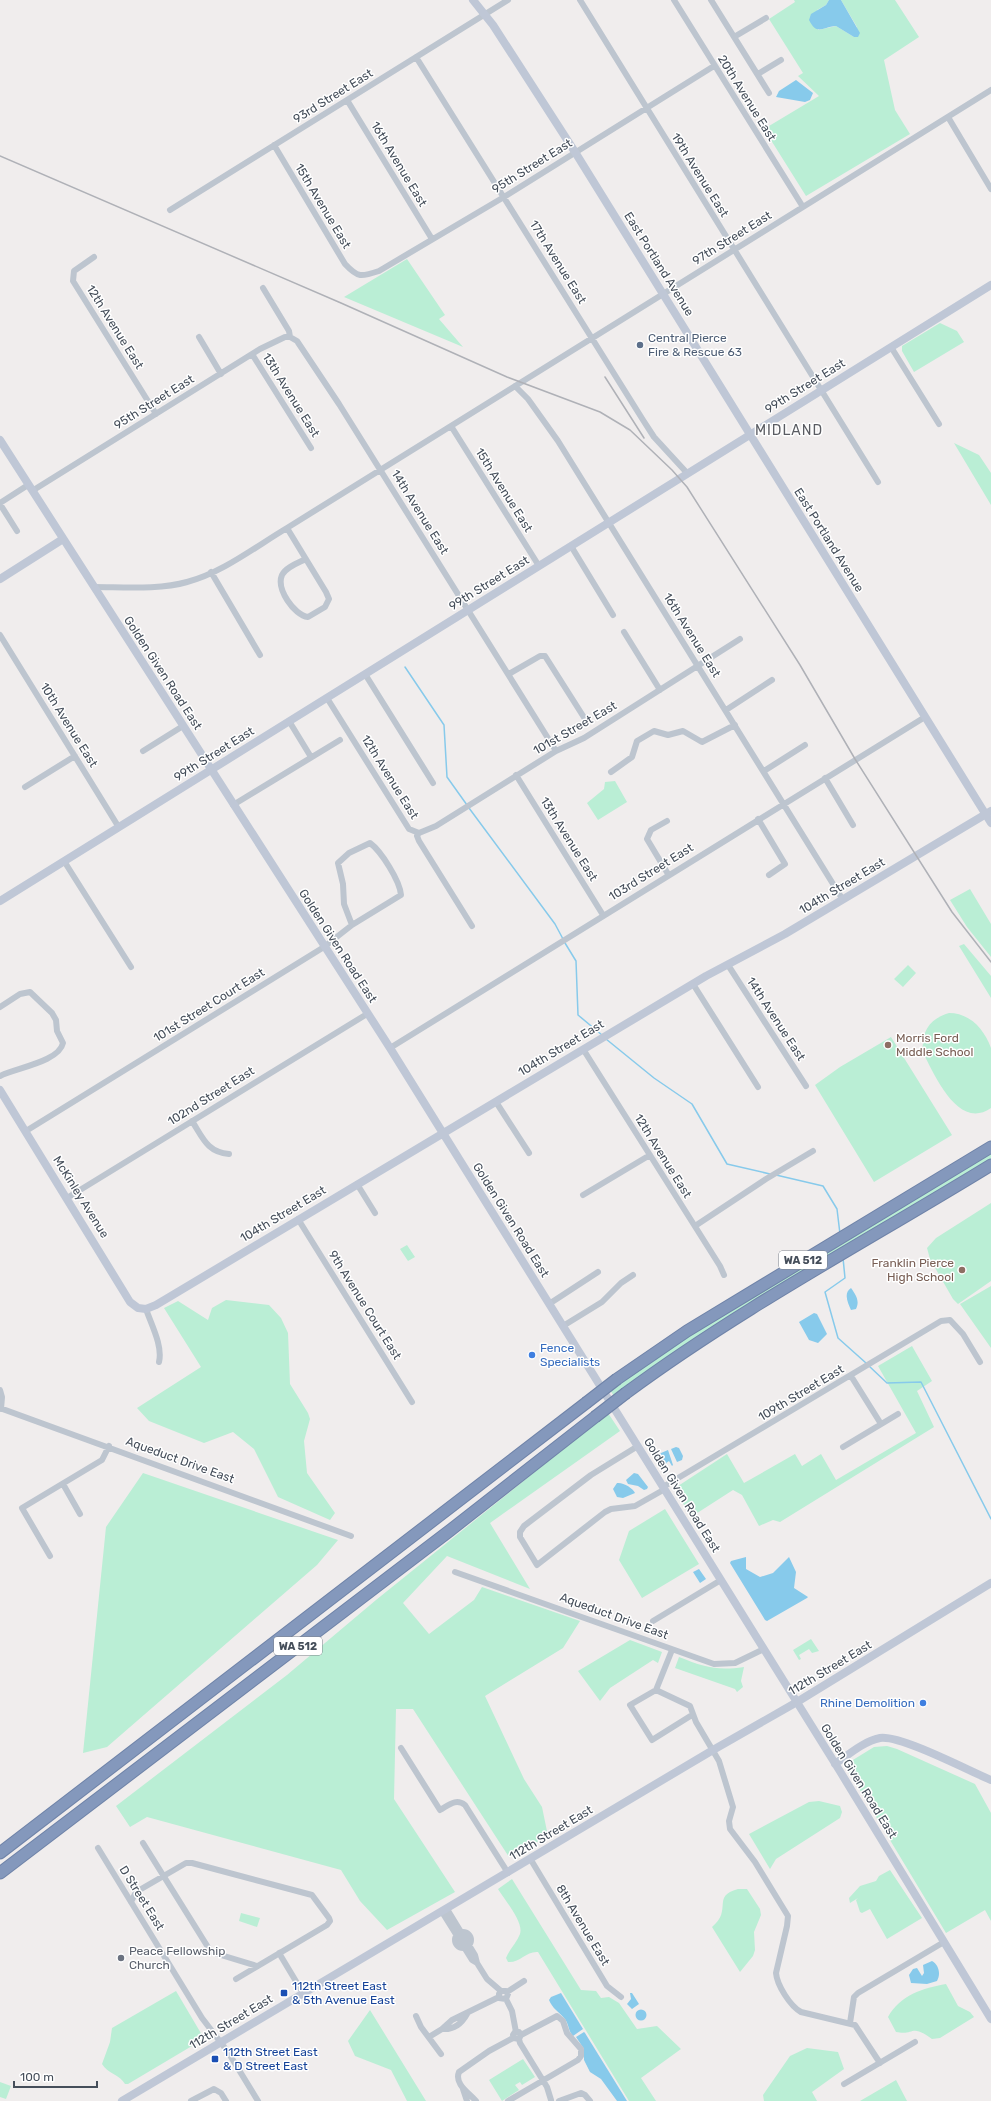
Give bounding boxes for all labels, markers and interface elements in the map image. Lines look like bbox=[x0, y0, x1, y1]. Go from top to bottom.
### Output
street label: 20th Avenue East bbox=[715, 52, 779, 144]
street label: 93rd Street East bbox=[291, 66, 376, 126]
street label: 16th Avenue East bbox=[368, 119, 430, 209]
street label: 19th Avenue East bbox=[668, 130, 732, 220]
street label: 95th Street East bbox=[489, 136, 575, 196]
street label: 15th Avenue East bbox=[292, 161, 354, 251]
street label: 97th Street East bbox=[690, 208, 774, 268]
street label: East Portland Avenue bbox=[621, 209, 697, 319]
street label: 17th Avenue East bbox=[527, 218, 589, 306]
street label: 12th Avenue East bbox=[83, 282, 147, 372]
place label: Central Pierce Fire & Rescue 63 bbox=[648, 331, 742, 359]
marker: Central Pierce Fire & Rescue 63 bbox=[635, 340, 645, 350]
street label: 13th Avenue East bbox=[259, 350, 323, 440]
street label: 99th Street East bbox=[762, 356, 848, 416]
street label: 95th Street East bbox=[111, 372, 197, 432]
district label: MIDLAND bbox=[755, 422, 823, 439]
street label: 15th Avenue East bbox=[472, 445, 536, 535]
street label: 14th Avenue East bbox=[388, 467, 452, 557]
street label: East Portland Avenue bbox=[791, 485, 867, 595]
street label: 99th Street East bbox=[446, 553, 532, 613]
street label: 16th Avenue East bbox=[660, 590, 724, 680]
street label: Golden Given Road East bbox=[121, 614, 205, 733]
street label: 10th Avenue East bbox=[37, 680, 101, 770]
street label: 101st Street East bbox=[531, 698, 619, 758]
street label: 99th Street East bbox=[171, 724, 257, 784]
street label: 12th Avenue East bbox=[358, 732, 422, 822]
street label: 13th Avenue East bbox=[537, 794, 601, 884]
street label: 103rd Street East bbox=[606, 840, 696, 904]
street label: 104th Street East bbox=[797, 855, 888, 917]
street label: Golden Given Road East bbox=[296, 887, 380, 1006]
street label: 101st Street Court East bbox=[151, 965, 267, 1045]
street label: 14th Avenue East bbox=[744, 975, 808, 1064]
street label: 104th Street East bbox=[516, 1017, 607, 1079]
place label: Morris Ford Middle School bbox=[896, 1031, 973, 1059]
marker: Morris Ford Middle School bbox=[883, 1040, 893, 1050]
street label: 102nd Street East bbox=[165, 1064, 257, 1128]
street label: 12th Avenue East bbox=[631, 1111, 695, 1201]
street label: McKinley Avenue bbox=[50, 1153, 112, 1241]
street label: Golden Given Road East bbox=[470, 1160, 552, 1280]
street label: 104th Street East bbox=[238, 1183, 329, 1245]
street label: 9th Avenue Court East bbox=[326, 1248, 404, 1362]
road number: WA 512 bbox=[779, 1251, 827, 1269]
place label: Franklin Pierce High School bbox=[871, 1256, 954, 1284]
marker: Franklin Pierce High School bbox=[957, 1265, 967, 1275]
place label: Fence Specialists bbox=[540, 1341, 600, 1369]
marker: Fence Specialists bbox=[527, 1350, 537, 1360]
street label: 109th Street East bbox=[756, 1362, 846, 1424]
street label: Aqueduct Drive East bbox=[124, 1434, 236, 1486]
street label: Golden Given Road East bbox=[641, 1435, 723, 1555]
street label: Aqueduct Drive East bbox=[558, 1590, 670, 1642]
road number: WA 512 bbox=[274, 1637, 322, 1655]
street label: 112th Street East bbox=[786, 1637, 874, 1698]
place label: Rhine Demolition bbox=[820, 1696, 915, 1710]
marker: Rhine Demolition bbox=[918, 1698, 928, 1708]
street label: Golden Given Road East bbox=[818, 1721, 900, 1841]
street label: 112th Street East bbox=[507, 1802, 595, 1863]
street label: D Street East bbox=[117, 1863, 168, 1933]
street label: 8th Avenue East bbox=[553, 1882, 613, 1968]
place label: Peace Fellowship Church bbox=[129, 1944, 225, 1972]
marker: Peace Fellowship Church bbox=[116, 1953, 126, 1963]
place label: 112th Street East & 5th Avenue East bbox=[292, 1979, 395, 2007]
marker: 112th Street East & 5th Avenue East bbox=[279, 1988, 289, 1998]
street label: 112th Street East bbox=[187, 1991, 275, 2052]
place label: 112th Street East & D Street East bbox=[223, 2045, 318, 2073]
marker: 112th Street East & D Street East bbox=[210, 2054, 220, 2064]
scale bar bbox=[14, 2063, 97, 2089]
text: 100 m bbox=[20, 2070, 54, 2084]

